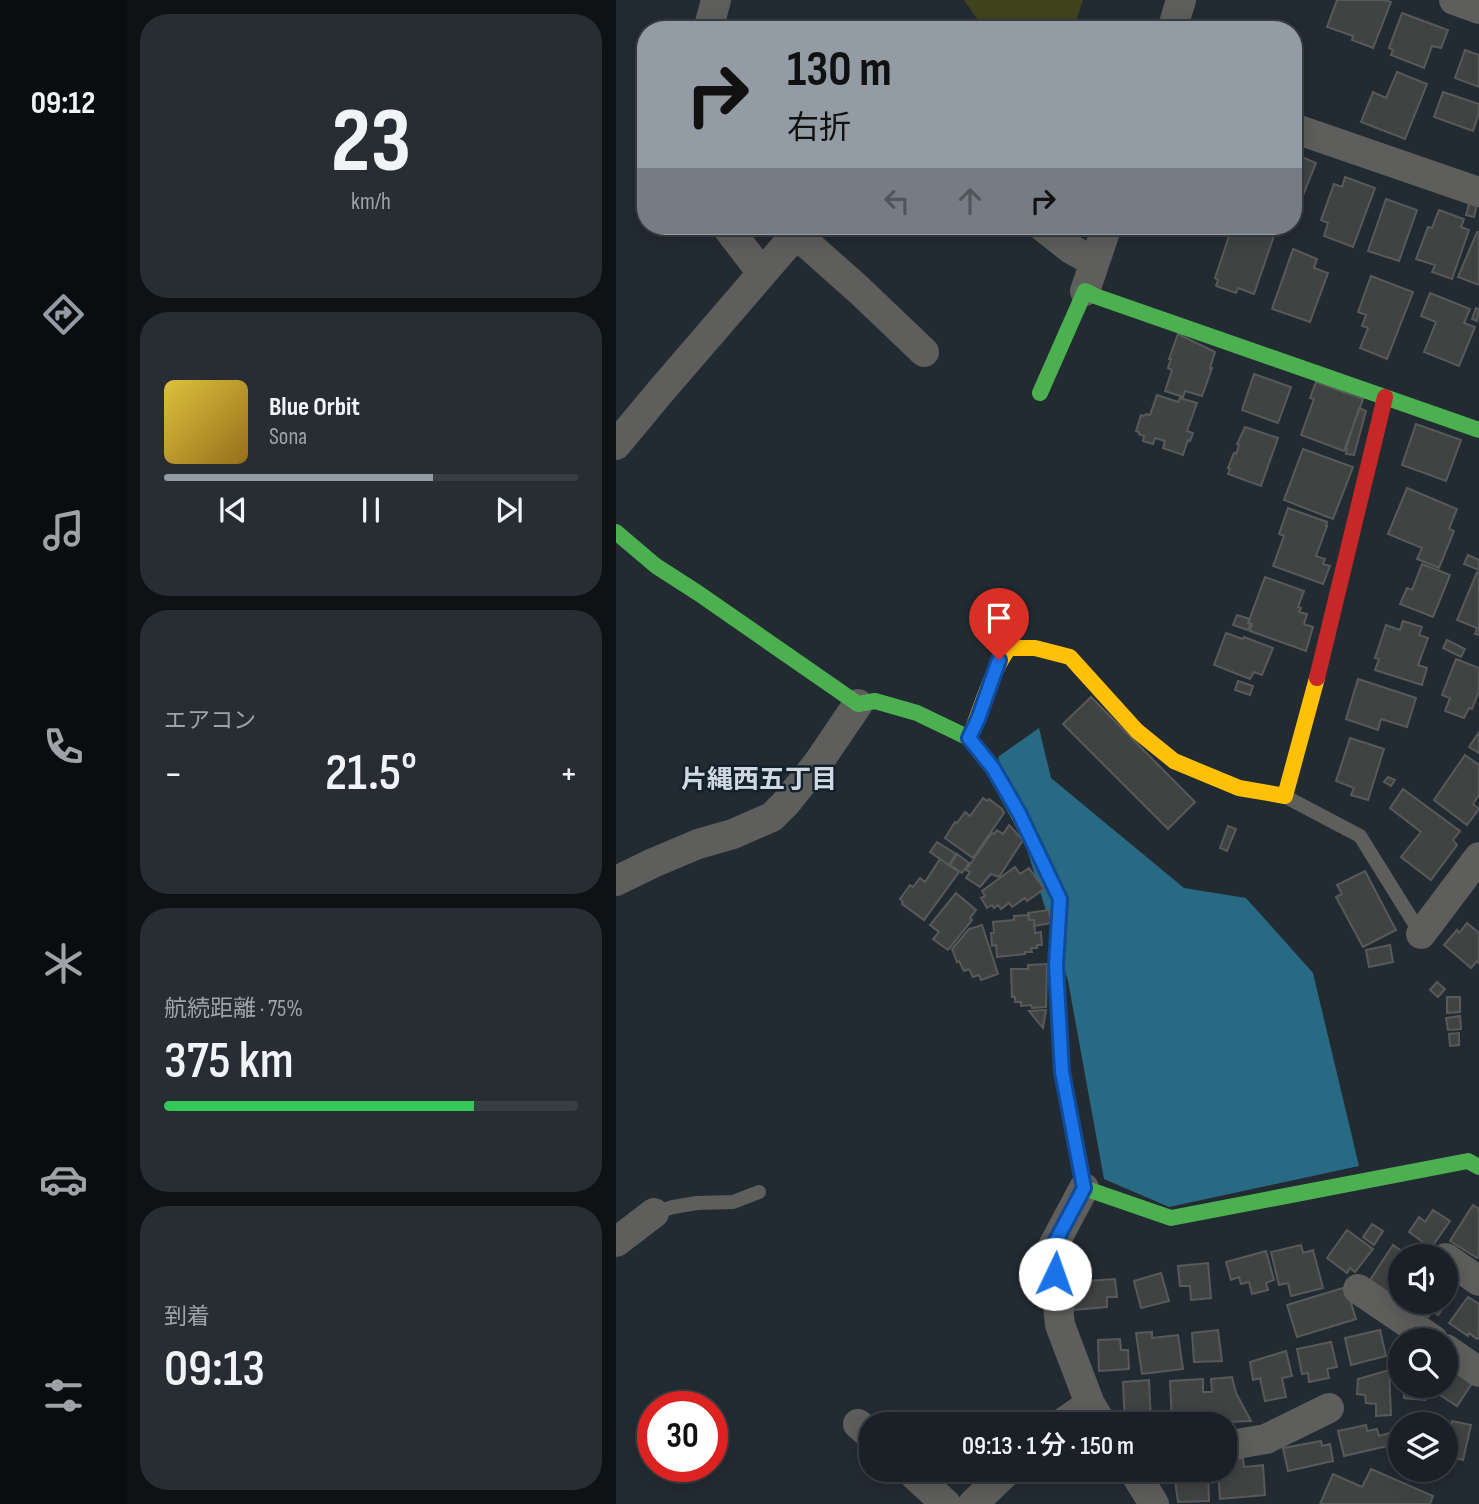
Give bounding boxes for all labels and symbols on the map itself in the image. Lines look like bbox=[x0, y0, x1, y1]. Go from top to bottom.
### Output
pin bbox=[969, 588, 1029, 660]
district label: 片縄西五丁目 bbox=[681, 765, 837, 796]
position arrow bbox=[1018, 1237, 1092, 1311]
speed limit sign: 30 bbox=[637, 1391, 728, 1482]

